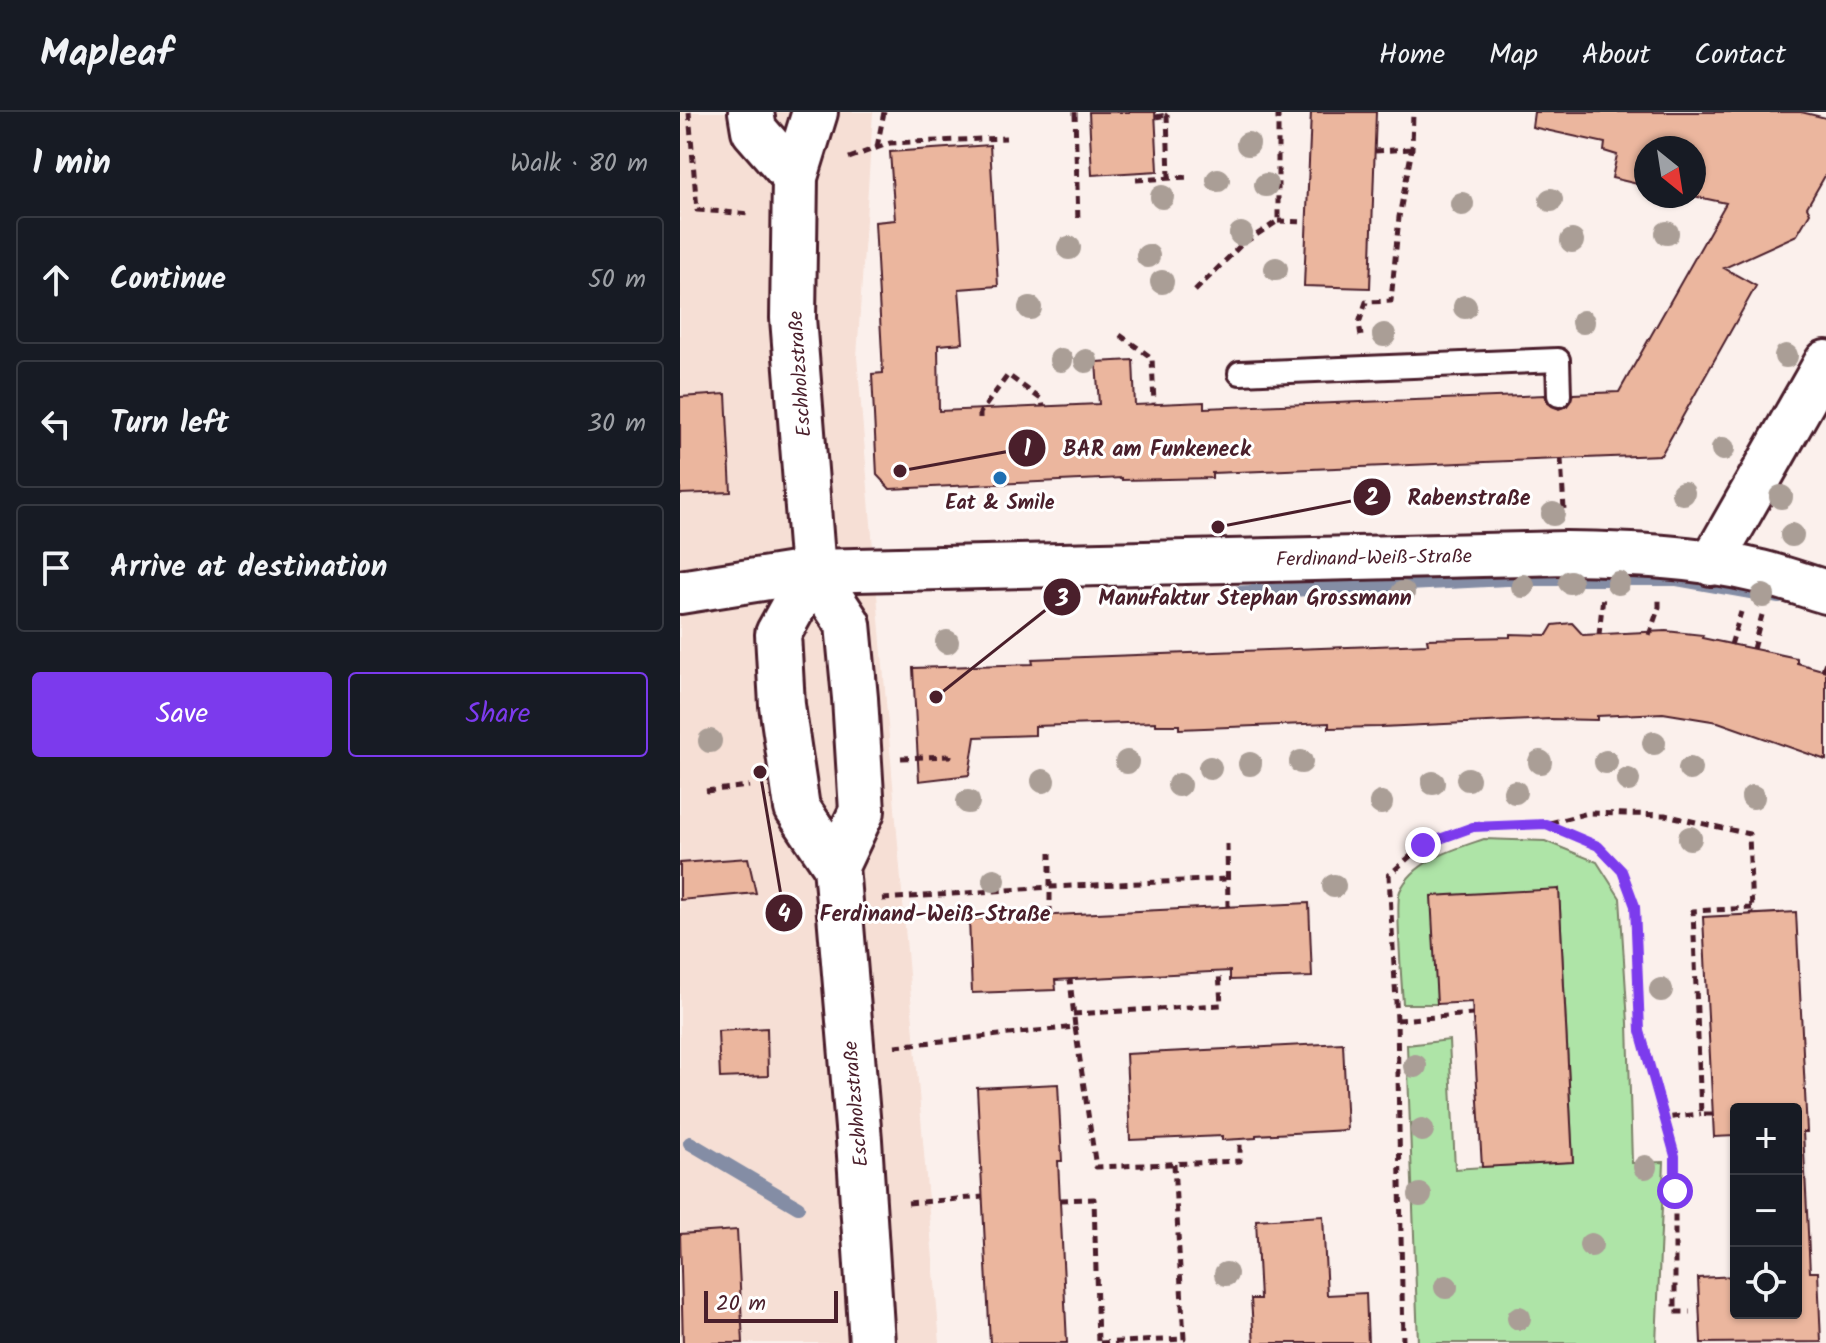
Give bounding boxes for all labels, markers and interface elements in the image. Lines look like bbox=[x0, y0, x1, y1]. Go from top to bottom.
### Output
text: Mapleaf bbox=[40, 25, 173, 85]
text: Home bbox=[1379, 33, 1445, 78]
text: Map bbox=[1489, 33, 1538, 78]
text: About bbox=[1582, 33, 1650, 78]
text: Contact bbox=[1694, 33, 1786, 78]
north arrow bbox=[1634, 136, 1706, 208]
text: 1 min bbox=[32, 137, 111, 191]
text: Walk · 80 m bbox=[510, 143, 648, 185]
text: Continue bbox=[110, 256, 226, 304]
icon: ahead bbox=[34, 258, 78, 302]
text: 50 m bbox=[588, 259, 646, 301]
street label: Eschholzstraße bbox=[781, 310, 821, 438]
text: Turn left bbox=[110, 400, 229, 448]
icon: left bbox=[34, 402, 78, 446]
text: 30 m bbox=[587, 403, 646, 445]
callout: BAR am Funkeneck bbox=[1007, 425, 1267, 471]
text: 1 bbox=[1023, 430, 1031, 469]
text: BAR am Funkeneck bbox=[1063, 433, 1252, 468]
marker: Eat & Smile bbox=[991, 469, 1009, 487]
callout: Rabenstraße bbox=[1352, 474, 1547, 520]
text: 2 bbox=[1365, 479, 1379, 518]
text: Rabenstraße bbox=[1407, 482, 1531, 517]
place label: Eat & Smile bbox=[945, 488, 1055, 520]
street label: Ferdinand-Weiß-Straße bbox=[1276, 541, 1472, 577]
text: Arrive at destination bbox=[110, 544, 387, 592]
icon: arrive bbox=[34, 546, 78, 590]
callout: Manufaktur Stephan Grossmann bbox=[1042, 574, 1427, 620]
text: 3 bbox=[1054, 580, 1069, 619]
text: Manufaktur Stephan Grossmann bbox=[1098, 582, 1412, 617]
button: Save bbox=[32, 672, 332, 757]
button: Share bbox=[348, 672, 648, 757]
route end bbox=[1405, 827, 1441, 863]
callout: Ferdinand-Weiß-Straße bbox=[764, 890, 1067, 936]
text: 4 bbox=[777, 895, 791, 934]
text: Ferdinand-Weiß-Straße bbox=[819, 898, 1051, 933]
street label: Eschholzstraße bbox=[836, 1040, 878, 1168]
map controls bbox=[1730, 1103, 1802, 1319]
button: + bbox=[1730, 1103, 1802, 1175]
route start bbox=[1657, 1173, 1693, 1209]
button: − bbox=[1730, 1175, 1802, 1247]
button: locate bbox=[1730, 1247, 1802, 1319]
scale bar bbox=[704, 1287, 838, 1323]
text: 20 m bbox=[716, 1287, 766, 1322]

